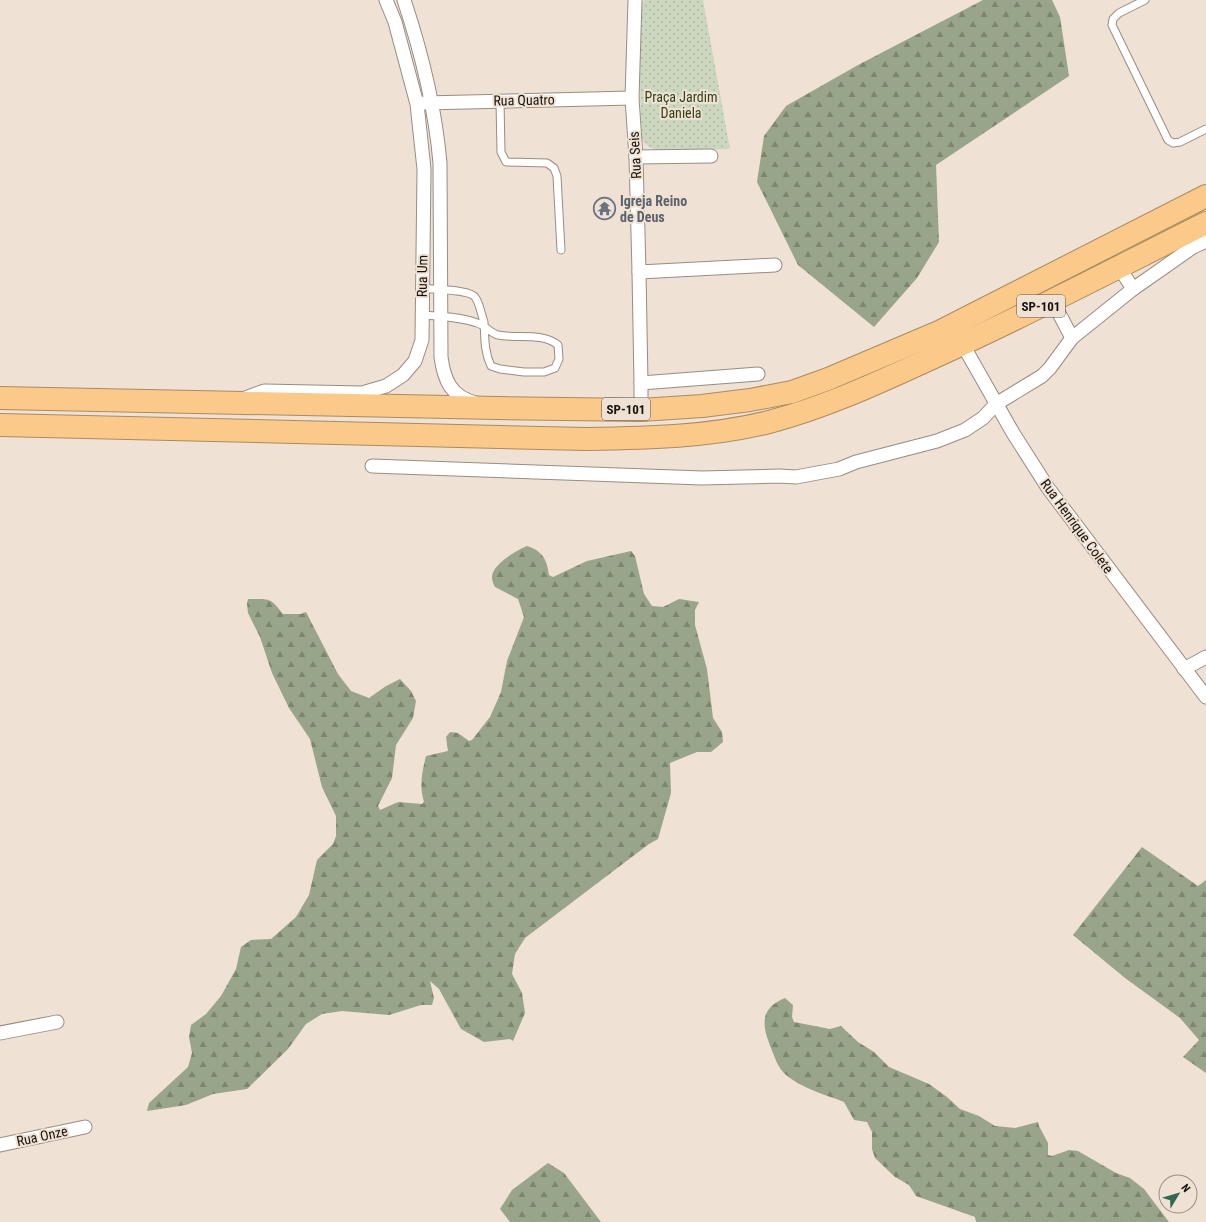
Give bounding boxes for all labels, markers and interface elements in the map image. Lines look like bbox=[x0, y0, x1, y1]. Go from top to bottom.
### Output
park label: Praça Jardim Daniela bbox=[644, 89, 718, 121]
street label: Rua Quatro bbox=[493, 91, 555, 109]
street label: Rua Seis bbox=[626, 131, 644, 179]
place label: Igreja Reino de Deus bbox=[620, 193, 687, 225]
temple icon: Igreja Reino de Deus bbox=[592, 196, 618, 222]
street label: Rua Um bbox=[414, 255, 430, 297]
road number: SP-101 bbox=[1017, 295, 1065, 317]
road number: SP-101 bbox=[602, 398, 650, 420]
street label: Rua Henrique Colete bbox=[1037, 476, 1117, 577]
street label: Rua Onze bbox=[15, 1123, 69, 1149]
north arrow bbox=[1158, 1174, 1198, 1214]
text: N bbox=[1178, 1181, 1193, 1195]

